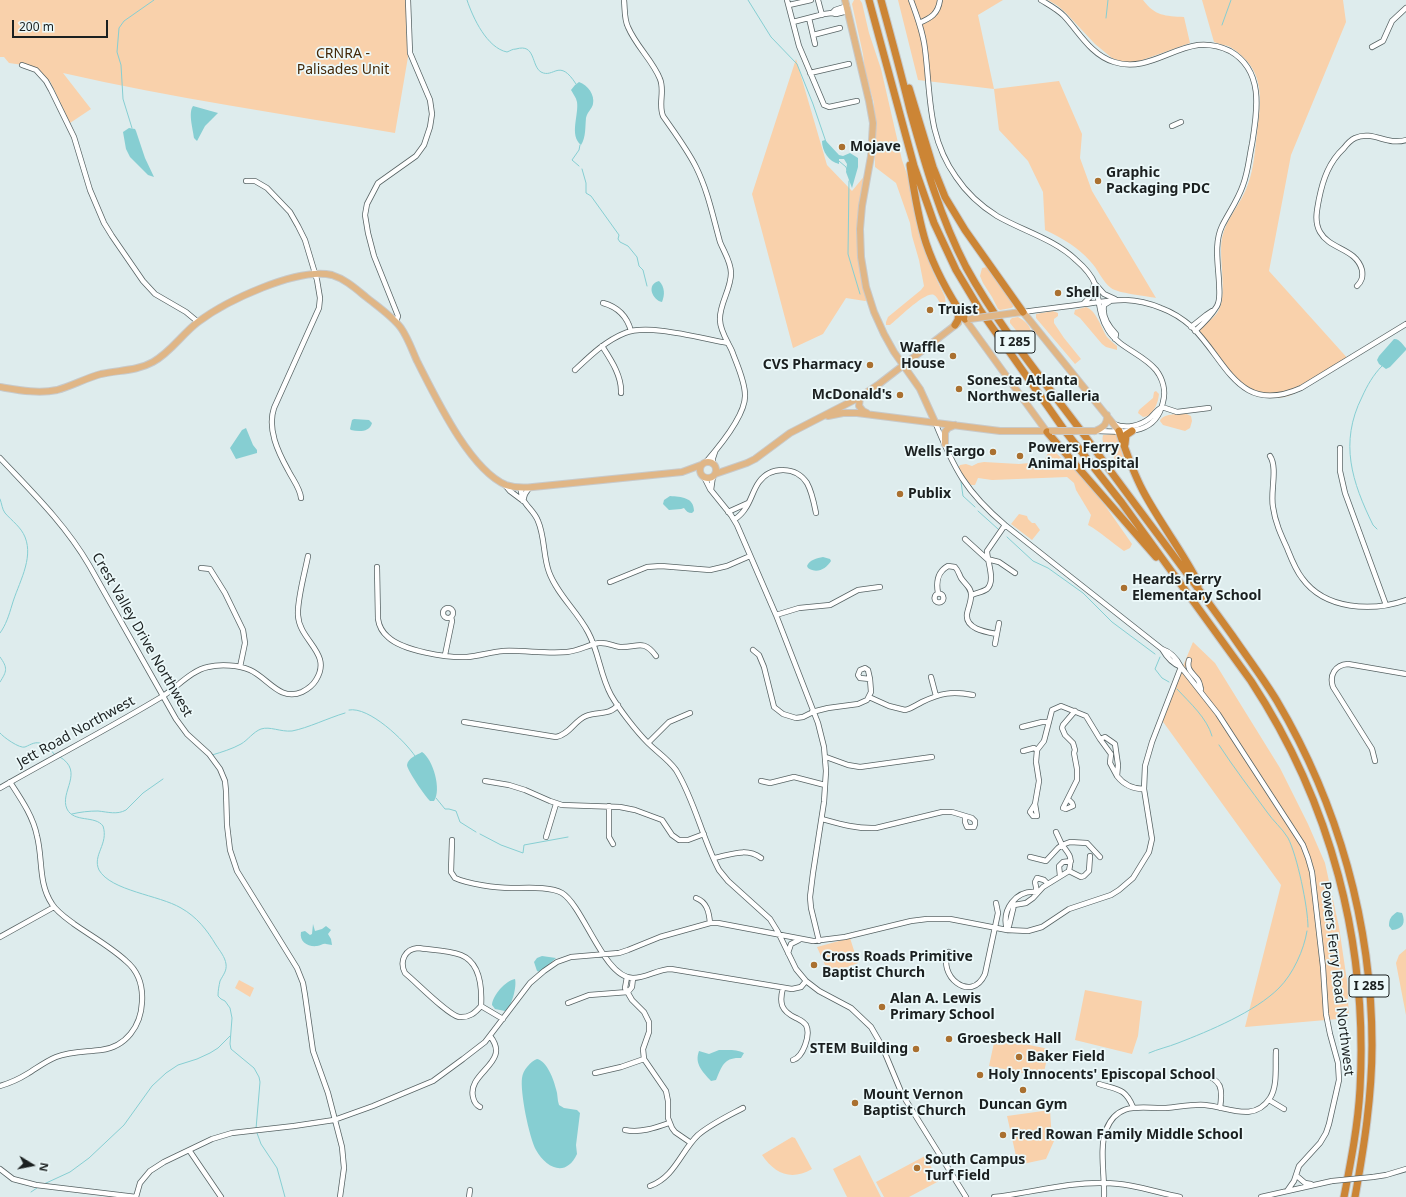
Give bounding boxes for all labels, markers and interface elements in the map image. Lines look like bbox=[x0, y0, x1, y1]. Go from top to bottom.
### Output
scale bar bbox=[14, 12, 110, 38]
text: 200 m bbox=[19, 18, 54, 35]
park label: CRNRA - Palisades Unit bbox=[297, 46, 389, 78]
place label: Mojave bbox=[850, 139, 901, 155]
marker: Mojave bbox=[837, 142, 847, 152]
place label: Graphic Packaging PDC bbox=[1106, 165, 1210, 198]
marker: Graphic Packaging PDC bbox=[1093, 176, 1103, 186]
place label: Shell bbox=[1066, 285, 1100, 301]
marker: Shell bbox=[1053, 288, 1063, 298]
place label: Truist bbox=[938, 302, 978, 318]
marker: Truist bbox=[925, 305, 935, 315]
road number: I 285 bbox=[995, 331, 1035, 353]
place label: Waffle House bbox=[900, 340, 945, 372]
marker: Waffle House bbox=[948, 351, 958, 361]
place label: CVS Pharmacy bbox=[763, 357, 862, 373]
marker: CVS Pharmacy bbox=[865, 360, 875, 370]
place label: Sonesta Atlanta Northwest Galleria bbox=[967, 373, 1100, 406]
marker: Sonesta Atlanta Northwest Galleria bbox=[954, 384, 964, 394]
place label: McDonald's bbox=[812, 387, 892, 403]
marker: McDonald's bbox=[895, 390, 905, 400]
place label: Powers Ferry Animal Hospital bbox=[1028, 440, 1139, 472]
place label: Wells Fargo bbox=[905, 444, 985, 460]
marker: Wells Fargo bbox=[988, 447, 998, 457]
marker: Powers Ferry Animal Hospital bbox=[1015, 451, 1025, 461]
place label: Publix bbox=[908, 486, 951, 502]
marker: Publix bbox=[895, 489, 905, 499]
street label: Crest Valley Drive Northwest bbox=[88, 550, 196, 720]
place label: Heards Ferry Elementary School bbox=[1132, 572, 1262, 604]
marker: Heards Ferry Elementary School bbox=[1119, 583, 1129, 593]
street label: Jett Road Northwest bbox=[14, 693, 138, 771]
street label: Powers Ferry Road Northwest bbox=[1317, 881, 1357, 1077]
place label: Cross Roads Primitive Baptist Church bbox=[822, 949, 973, 982]
marker: Cross Roads Primitive Baptist Church bbox=[809, 960, 819, 970]
road number: I 285 bbox=[1349, 975, 1389, 997]
place label: Alan A. Lewis Primary School bbox=[890, 991, 995, 1024]
marker: Alan A. Lewis Primary School bbox=[877, 1002, 887, 1012]
place label: Groesbeck Hall bbox=[957, 1031, 1061, 1047]
marker: Groesbeck Hall bbox=[944, 1034, 954, 1044]
place label: STEM Building bbox=[810, 1041, 908, 1057]
marker: STEM Building bbox=[911, 1044, 921, 1054]
place label: Baker Field bbox=[1027, 1049, 1105, 1065]
marker: Baker Field bbox=[1014, 1052, 1024, 1062]
place label: Holy Innocents' Episcopal School bbox=[988, 1067, 1215, 1083]
marker: Holy Innocents' Episcopal School bbox=[975, 1070, 985, 1080]
marker: Duncan Gym bbox=[1018, 1085, 1028, 1095]
place label: Mount Vernon Baptist Church bbox=[863, 1087, 966, 1120]
place label: Duncan Gym bbox=[979, 1097, 1067, 1113]
marker: Mount Vernon Baptist Church bbox=[850, 1098, 860, 1108]
place label: Fred Rowan Family Middle School bbox=[1011, 1127, 1243, 1143]
marker: Fred Rowan Family Middle School bbox=[998, 1130, 1008, 1140]
north arrow bbox=[12, 1145, 52, 1185]
place label: South Campus Turf Field bbox=[925, 1152, 1025, 1184]
text: N bbox=[36, 1161, 52, 1173]
marker: South Campus Turf Field bbox=[912, 1163, 922, 1173]

